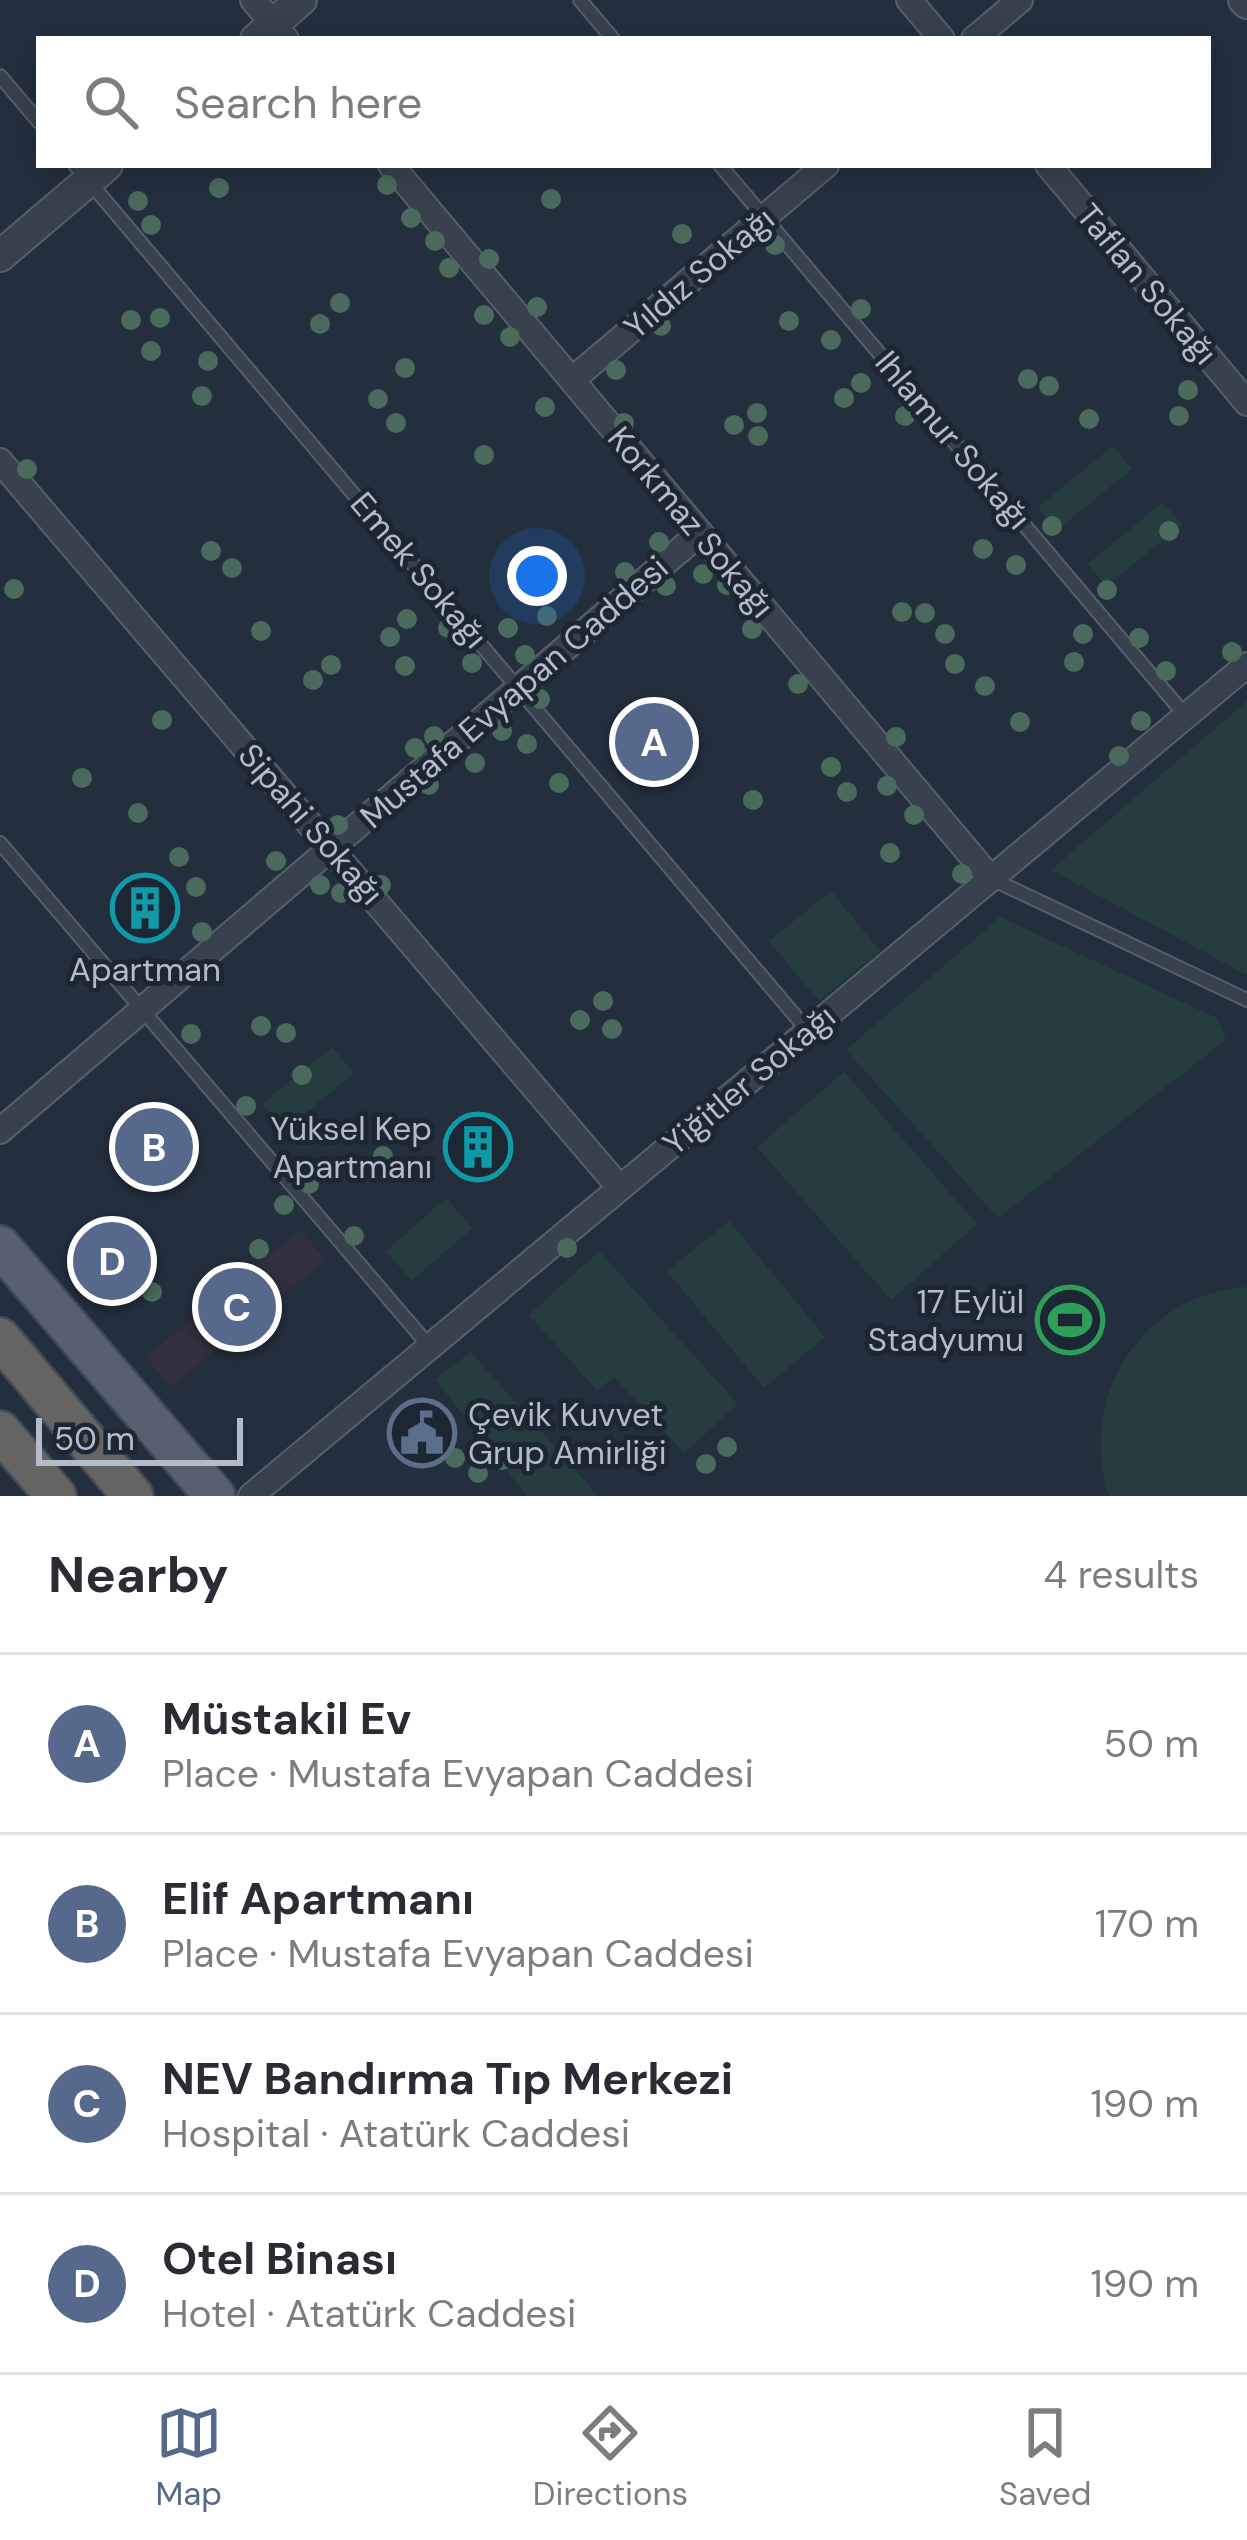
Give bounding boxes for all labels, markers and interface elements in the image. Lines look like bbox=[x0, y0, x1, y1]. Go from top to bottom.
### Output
search box bbox=[36, 36, 1211, 168]
icon: search bbox=[78, 69, 144, 135]
text: Search here bbox=[174, 73, 422, 132]
street label: Taflan Sokağı bbox=[1067, 195, 1227, 373]
street label: Yıldız Sokağı bbox=[615, 198, 783, 348]
street label: Ihlamur Sokağı bbox=[866, 342, 1040, 538]
street label: Korkmaz Sokağı bbox=[598, 417, 784, 627]
street label: Emek Sokağı bbox=[341, 483, 497, 657]
street label: Mustafa Evyapan Caddesi bbox=[351, 546, 677, 838]
your location bbox=[507, 546, 567, 606]
pin: A bbox=[615, 697, 693, 787]
street label: Sipahi Sokağı bbox=[229, 734, 393, 914]
building icon: Apartman bbox=[110, 873, 180, 943]
place label: Apartman bbox=[69, 948, 221, 991]
street label: Yiğitler Sokağı bbox=[654, 995, 844, 1165]
pin: B bbox=[115, 1102, 193, 1192]
place label: Yüksel Kep Apartmanı bbox=[270, 1107, 432, 1188]
building icon: Yüksel Kep Apartmanı bbox=[443, 1112, 513, 1182]
pin: D bbox=[73, 1216, 151, 1306]
pin: C bbox=[198, 1262, 276, 1352]
place label: 17 Eylül Stadyumu bbox=[868, 1280, 1024, 1361]
sports icon: 17 Eylül Stadyumu bbox=[1035, 1285, 1105, 1355]
place label: Çevik Kuvvet Grup Amirliği bbox=[468, 1393, 667, 1474]
public building icon: Çevik Kuvvet Grup Amirliği bbox=[387, 1398, 457, 1468]
scale bar bbox=[36, 1412, 243, 1465]
text: 50 m bbox=[54, 1417, 135, 1460]
text: Nearby bbox=[48, 1541, 229, 1608]
text: 4 results bbox=[1044, 1549, 1199, 1600]
text: Müstakil Ev bbox=[162, 1689, 411, 1748]
text: A bbox=[73, 1718, 101, 1769]
text: 50 m bbox=[1103, 1718, 1199, 1769]
text: Place · Mustafa Evyapan Caddesi bbox=[162, 1748, 754, 1799]
text: Elif Apartmanı bbox=[162, 1869, 474, 1928]
text: B bbox=[75, 1898, 99, 1949]
text: 170 m bbox=[1095, 1898, 1199, 1949]
text: Place · Mustafa Evyapan Caddesi bbox=[162, 1928, 754, 1979]
text: NEV Bandırma Tıp Merkezi bbox=[162, 2049, 733, 2108]
text: C bbox=[73, 2078, 101, 2129]
text: 190 m bbox=[1091, 2078, 1199, 2129]
text: Hospital · Atatürk Caddesi bbox=[162, 2108, 630, 2159]
text: Otel Binası bbox=[162, 2229, 397, 2288]
text: D bbox=[73, 2258, 101, 2309]
text: 190 m bbox=[1091, 2258, 1199, 2309]
text: Hotel · Atatürk Caddesi bbox=[162, 2288, 576, 2339]
tab: Map bbox=[155, 2400, 222, 2515]
tab: Directions bbox=[533, 2400, 688, 2515]
tab: Saved bbox=[999, 2400, 1092, 2515]

